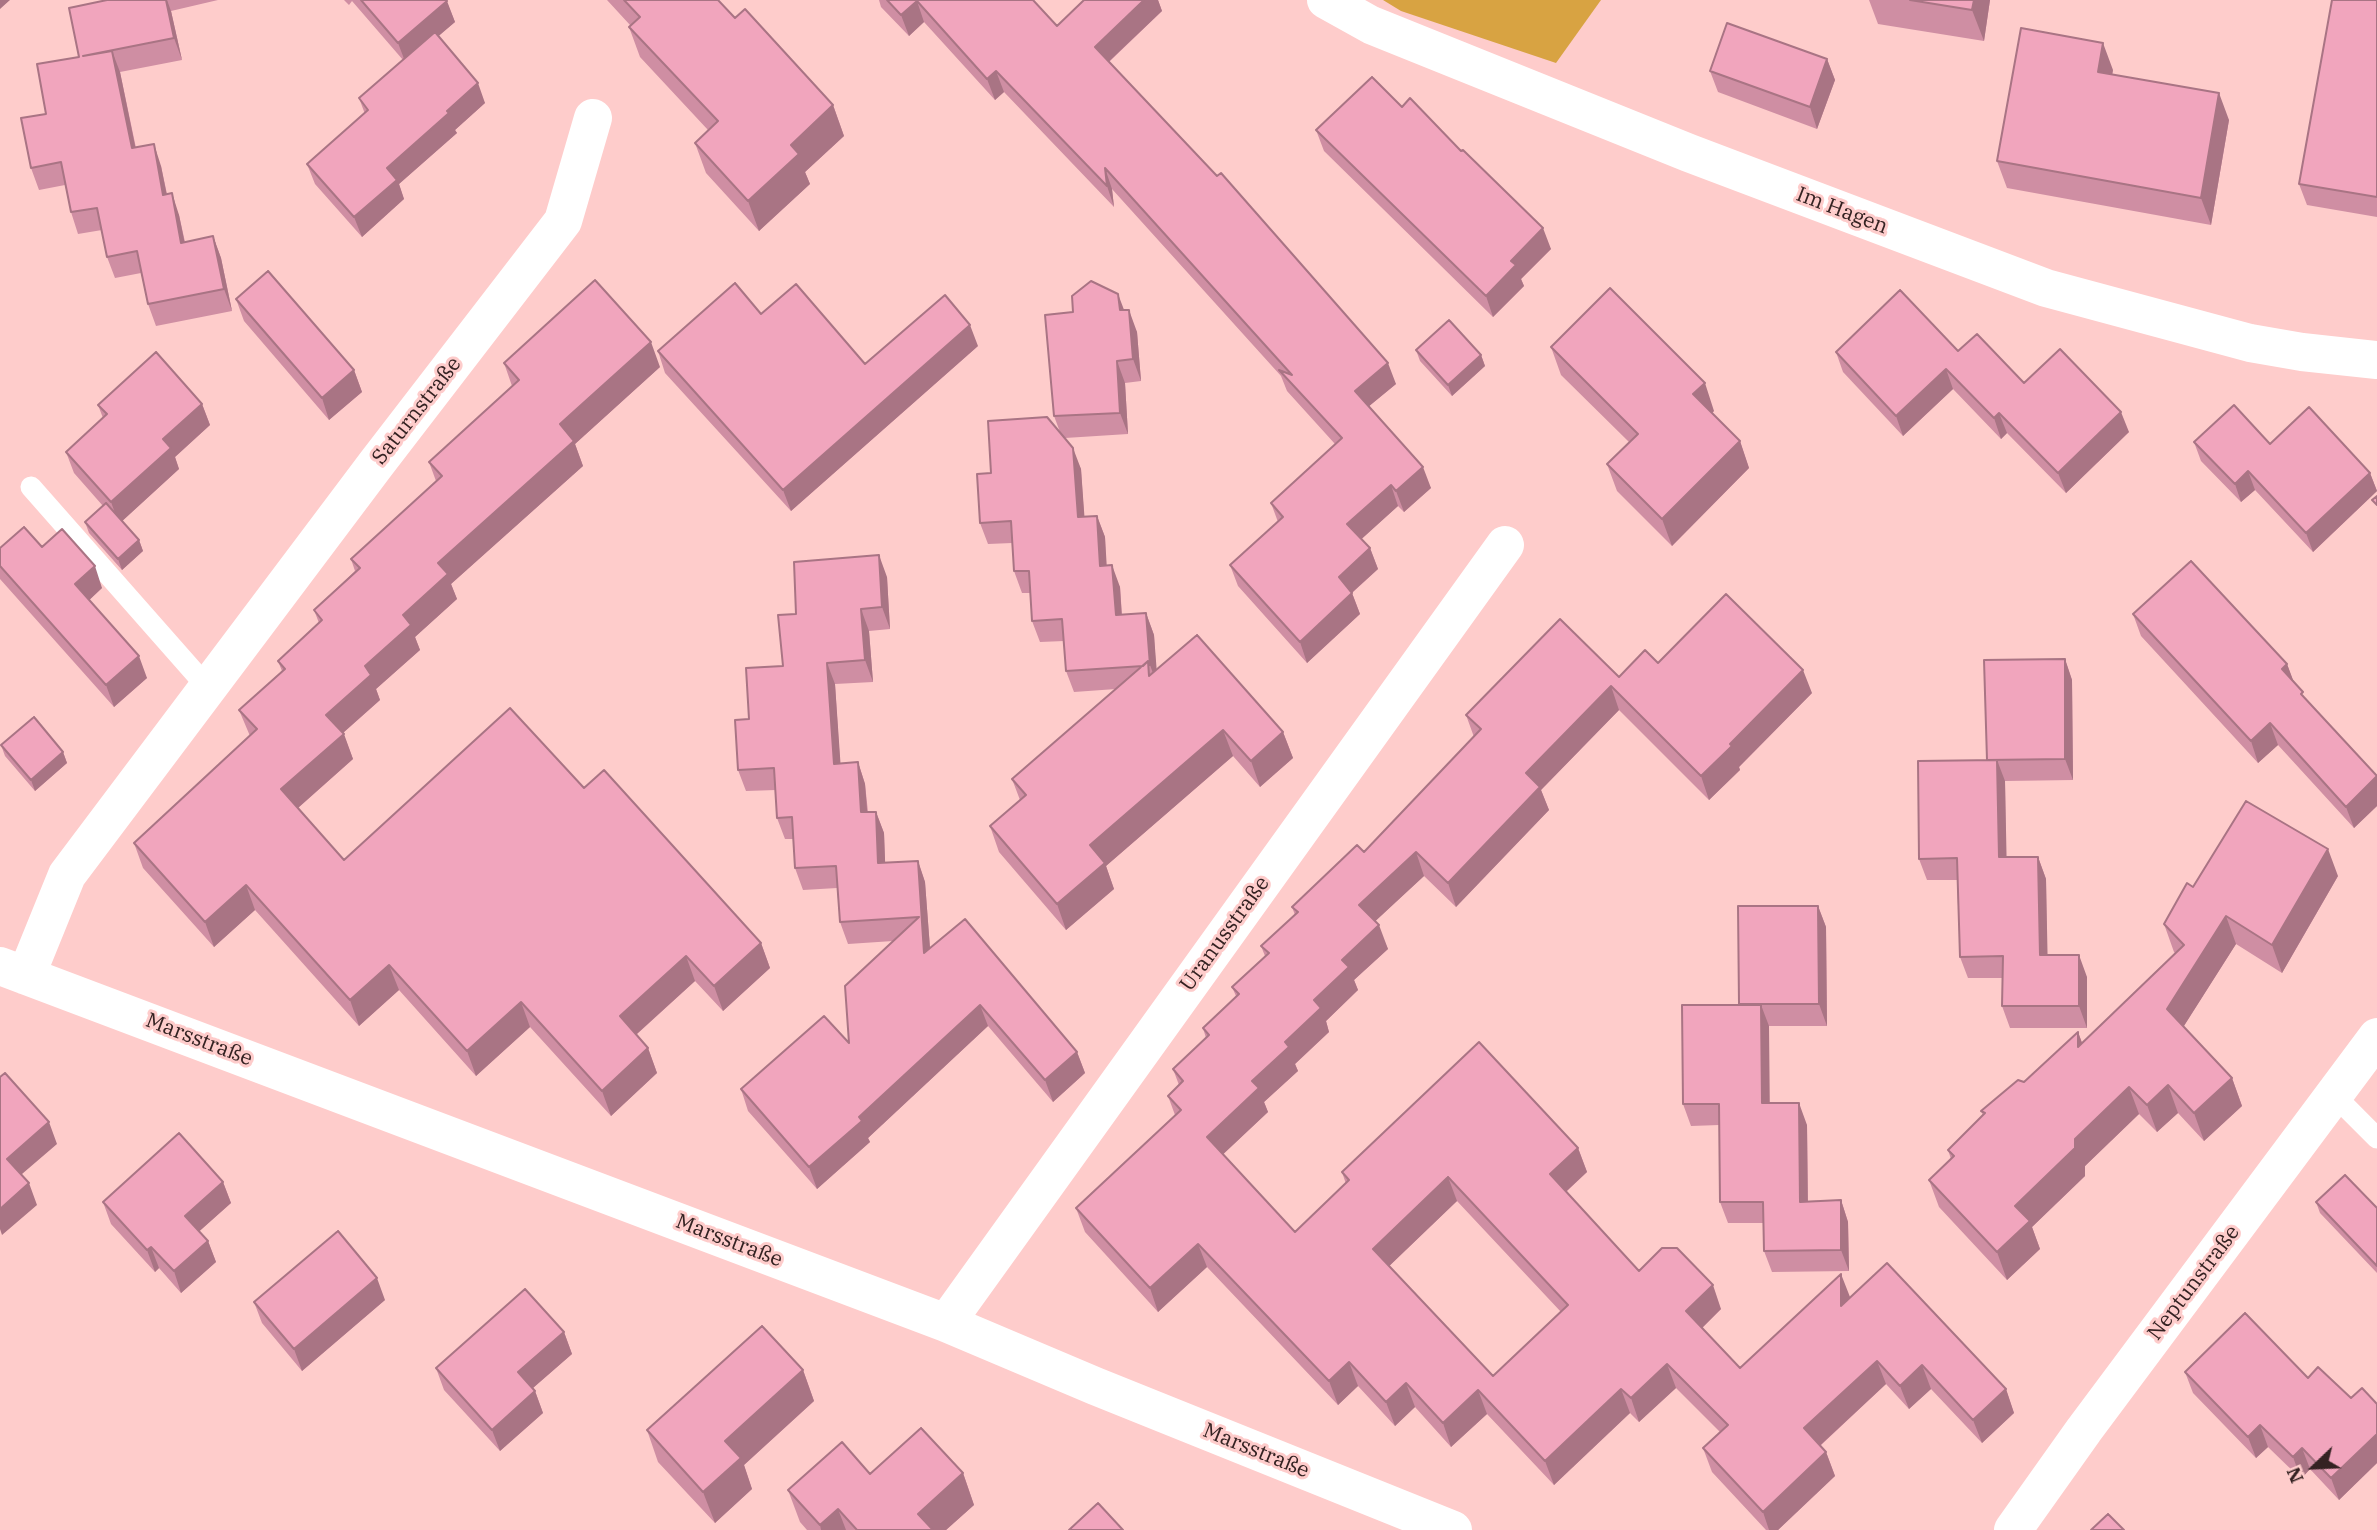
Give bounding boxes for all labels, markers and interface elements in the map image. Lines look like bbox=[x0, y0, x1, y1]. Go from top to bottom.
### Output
street label: Im Hagen bbox=[1793, 182, 1891, 240]
street label: Saturnstraße bbox=[367, 352, 467, 470]
street label: Uranusstraße bbox=[1175, 872, 1275, 996]
street label: Marsstraße bbox=[142, 1008, 256, 1072]
street label: Marsstraße bbox=[672, 1209, 786, 1273]
street label: Neptunstraße bbox=[2143, 1221, 2245, 1345]
street label: Marsstraße bbox=[1199, 1418, 1313, 1484]
north arrow bbox=[2279, 1432, 2349, 1502]
text: N bbox=[2281, 1464, 2309, 1487]

